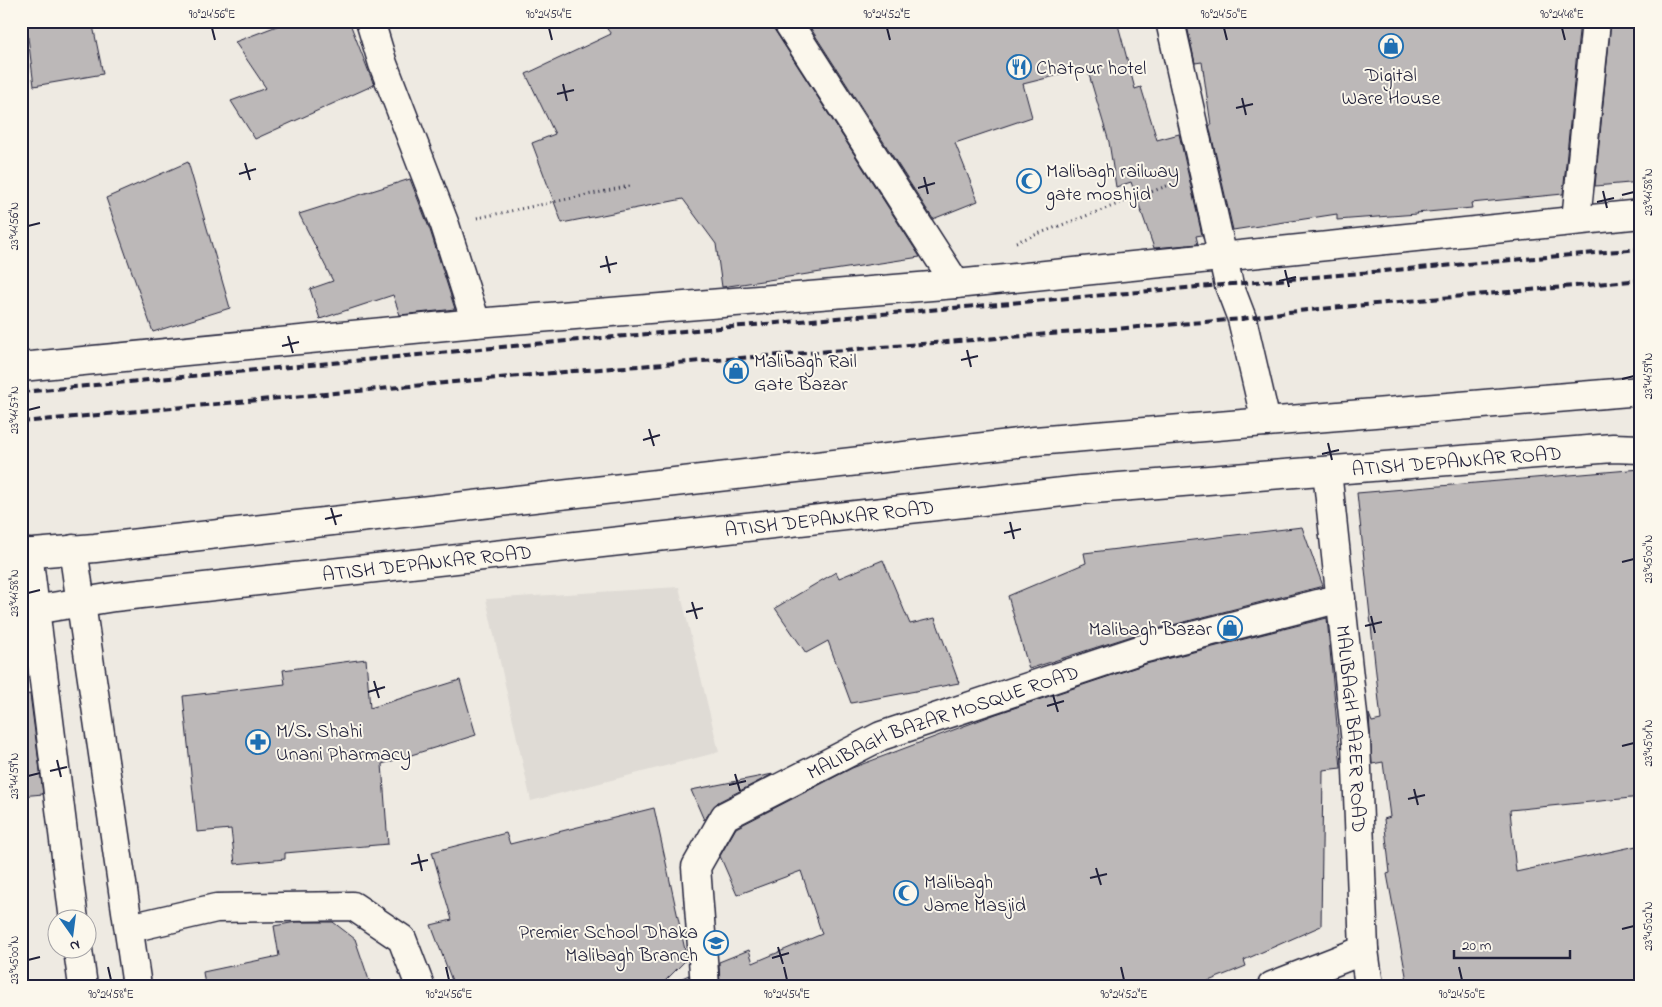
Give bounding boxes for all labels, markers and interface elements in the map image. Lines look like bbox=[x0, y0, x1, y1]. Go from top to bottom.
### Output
text: 90°24'56"E bbox=[189, 6, 235, 24]
text: 90°24'54"E bbox=[526, 6, 572, 24]
text: 90°24'52"E bbox=[863, 6, 911, 24]
text: 90°24'50"E bbox=[1201, 6, 1247, 24]
text: 90°24'48"E bbox=[1540, 6, 1584, 24]
shop icon: Digital Ware House bbox=[1378, 33, 1404, 59]
restaurant icon: Chatpur hotel bbox=[1006, 54, 1032, 80]
place label: Chatpur hotel bbox=[1036, 55, 1146, 84]
place label: Digital Ware House bbox=[1342, 62, 1441, 114]
place label: Malibagh railway gate moshjid bbox=[1045, 158, 1179, 211]
mosque icon: Malibagh railway gate moshjid bbox=[1016, 168, 1042, 194]
text: 23°44'58"N bbox=[1640, 168, 1658, 216]
text: 23°44'56"N bbox=[6, 202, 24, 250]
place label: Malibagh Rail Gate Bazar bbox=[754, 348, 857, 400]
text: 23°44'59"N bbox=[1640, 353, 1658, 399]
shop icon: Malibagh Rail Gate Bazar bbox=[723, 358, 749, 384]
text: 23°44'57"N bbox=[6, 386, 24, 434]
street label: ATISH DEPANKAR ROAD bbox=[1351, 440, 1563, 486]
street label: ATISH DEPANKAR ROAD bbox=[723, 494, 936, 546]
text: 23°45'00"N bbox=[1640, 535, 1658, 583]
street label: ATISH DEPANKAR ROAD bbox=[321, 539, 533, 591]
text: 23°44'58"N bbox=[6, 569, 24, 617]
shop icon: Malibagh Bazar bbox=[1217, 615, 1243, 641]
place label: Malibagh Bazar bbox=[1088, 616, 1213, 646]
street label: MALIBAGH BAZER ROAD bbox=[1327, 624, 1371, 833]
street label: MALIBAGH BAZAR MOSQUE ROAD bbox=[803, 659, 1083, 789]
place label: M/S. Shahi Unani Pharmacy bbox=[276, 718, 411, 770]
text: 23°45'01"N bbox=[1640, 719, 1658, 767]
pharmacy icon: M/S. Shahi Unani Pharmacy bbox=[245, 729, 271, 755]
text: 23°44'59"N bbox=[6, 753, 24, 799]
place label: Malibagh Jame Masjid bbox=[924, 869, 1026, 921]
mosque icon: Malibagh Jame Masjid bbox=[893, 880, 919, 906]
text: 23°45'02"N bbox=[1640, 901, 1658, 951]
north arrow bbox=[48, 910, 98, 960]
place label: Premier School Dhaka Malibagh Branch bbox=[519, 919, 698, 972]
scale bar bbox=[1454, 927, 1571, 959]
school or university icon: Premier School Dhaka Malibagh Branch bbox=[703, 930, 729, 956]
text: N bbox=[68, 934, 82, 956]
text: 20 m bbox=[1462, 935, 1492, 957]
text: 23°45'00"N bbox=[6, 936, 24, 984]
text: 90°24'58"E bbox=[88, 986, 134, 1004]
text: 90°24'56"E bbox=[426, 986, 472, 1004]
text: 90°24'54"E bbox=[764, 986, 810, 1004]
text: 90°24'52"E bbox=[1100, 986, 1148, 1004]
text: 90°24'50"E bbox=[1439, 986, 1485, 1004]

